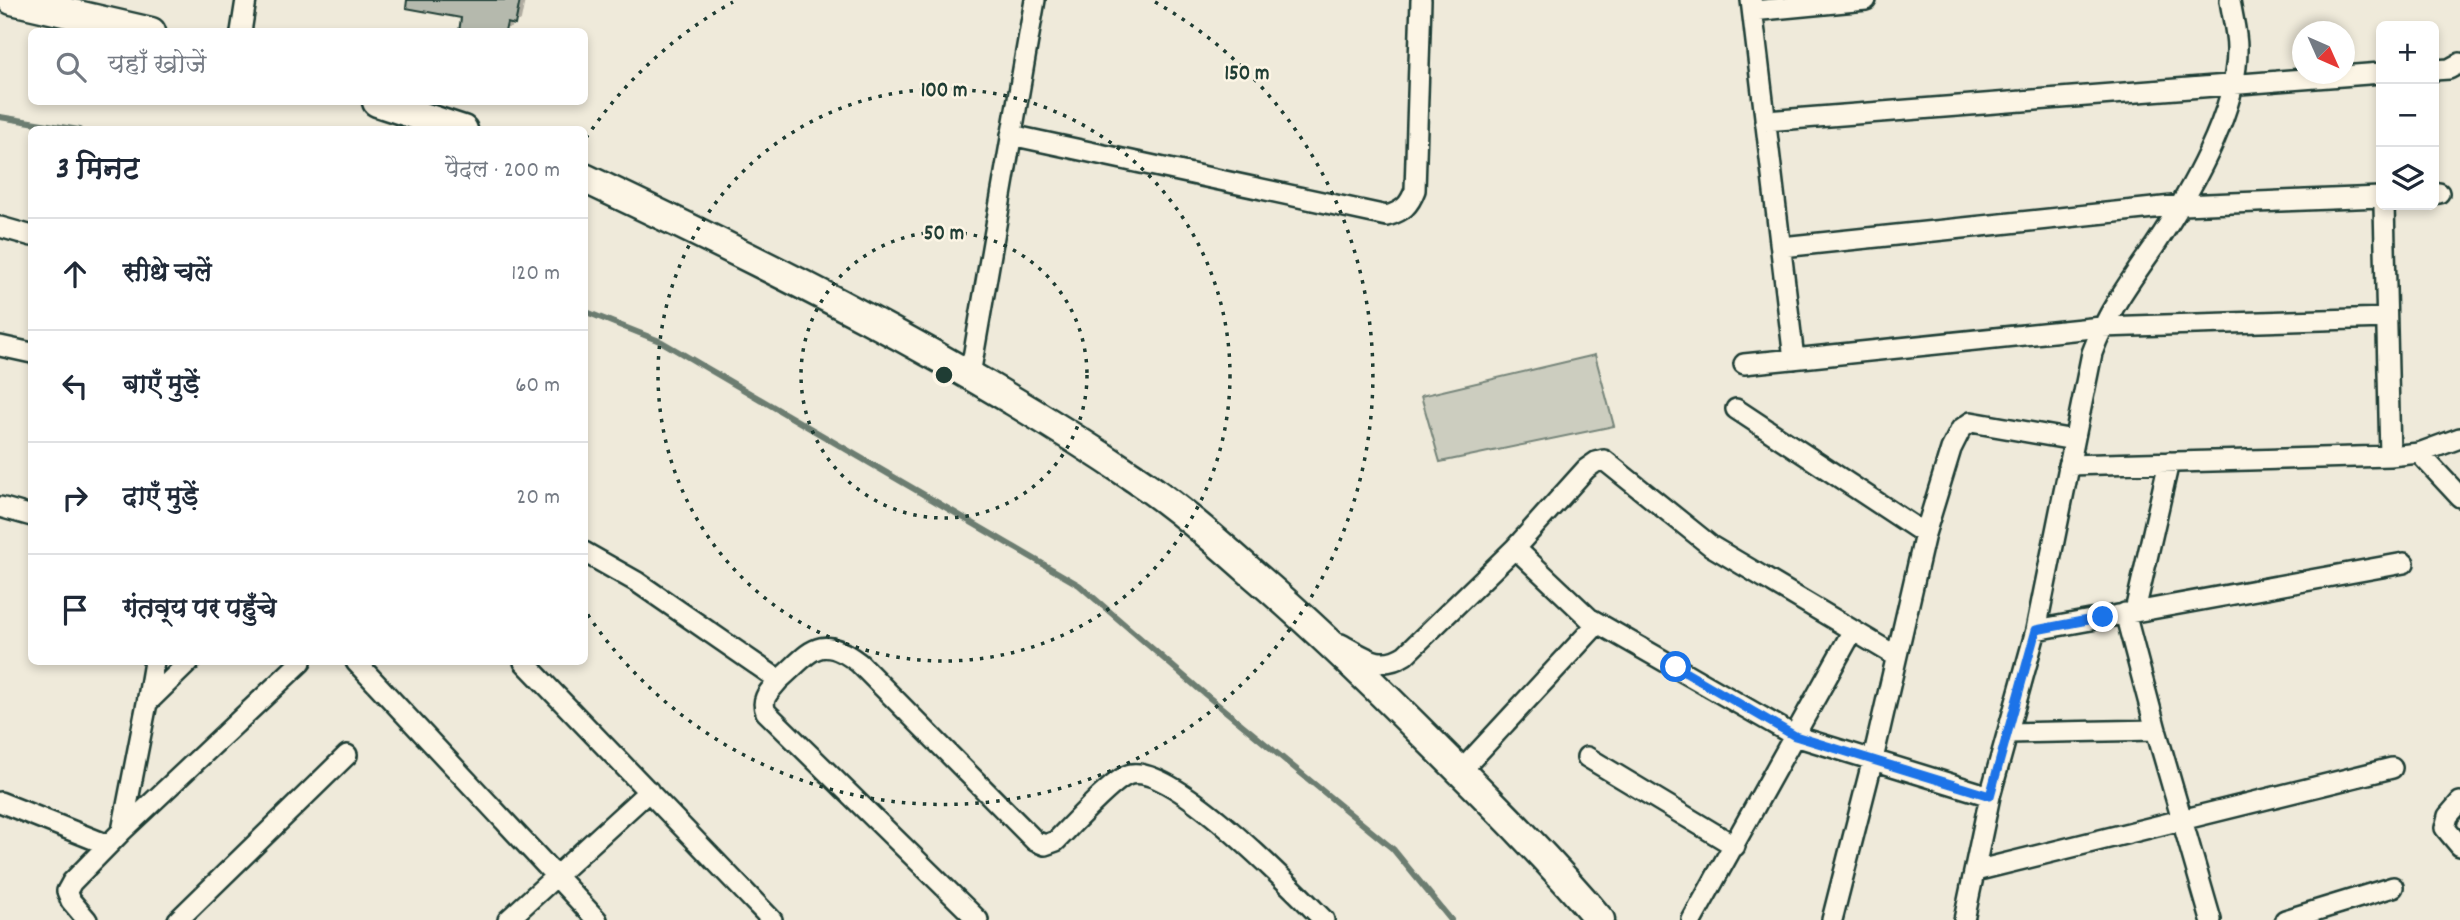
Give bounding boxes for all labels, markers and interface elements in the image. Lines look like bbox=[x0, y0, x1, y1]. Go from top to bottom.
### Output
north arrow bbox=[2292, 21, 2355, 84]
map controls bbox=[2376, 21, 2439, 210]
button: + bbox=[2376, 21, 2439, 84]
search box bbox=[28, 28, 588, 105]
icon: search bbox=[52, 48, 90, 86]
text: यहाँ खोजें bbox=[108, 48, 206, 85]
text: 150 m bbox=[1224, 60, 1270, 90]
text: 100 m bbox=[921, 77, 967, 107]
button: − bbox=[2376, 84, 2439, 147]
button: layers bbox=[2376, 147, 2439, 210]
text: 3 मिनट bbox=[56, 150, 139, 193]
text: पैदल · 200 m bbox=[445, 155, 560, 188]
text: 50 m bbox=[924, 220, 964, 250]
icon: ahead bbox=[56, 255, 94, 293]
text: सीधे चलें bbox=[123, 256, 212, 293]
text: 120 m bbox=[511, 258, 560, 291]
centre of rings bbox=[932, 363, 956, 387]
icon: left bbox=[56, 367, 94, 405]
text: बाएँ मुड़ें bbox=[123, 368, 200, 405]
text: 60 m bbox=[515, 370, 560, 403]
icon: right bbox=[56, 479, 94, 517]
text: दाएँ मुड़ें bbox=[123, 480, 198, 517]
text: 20 m bbox=[516, 482, 560, 515]
icon: arrive bbox=[56, 591, 94, 629]
text: गंतव्य पर पहुँचे bbox=[123, 592, 277, 629]
route end bbox=[2087, 601, 2118, 632]
route start bbox=[1660, 651, 1691, 682]

